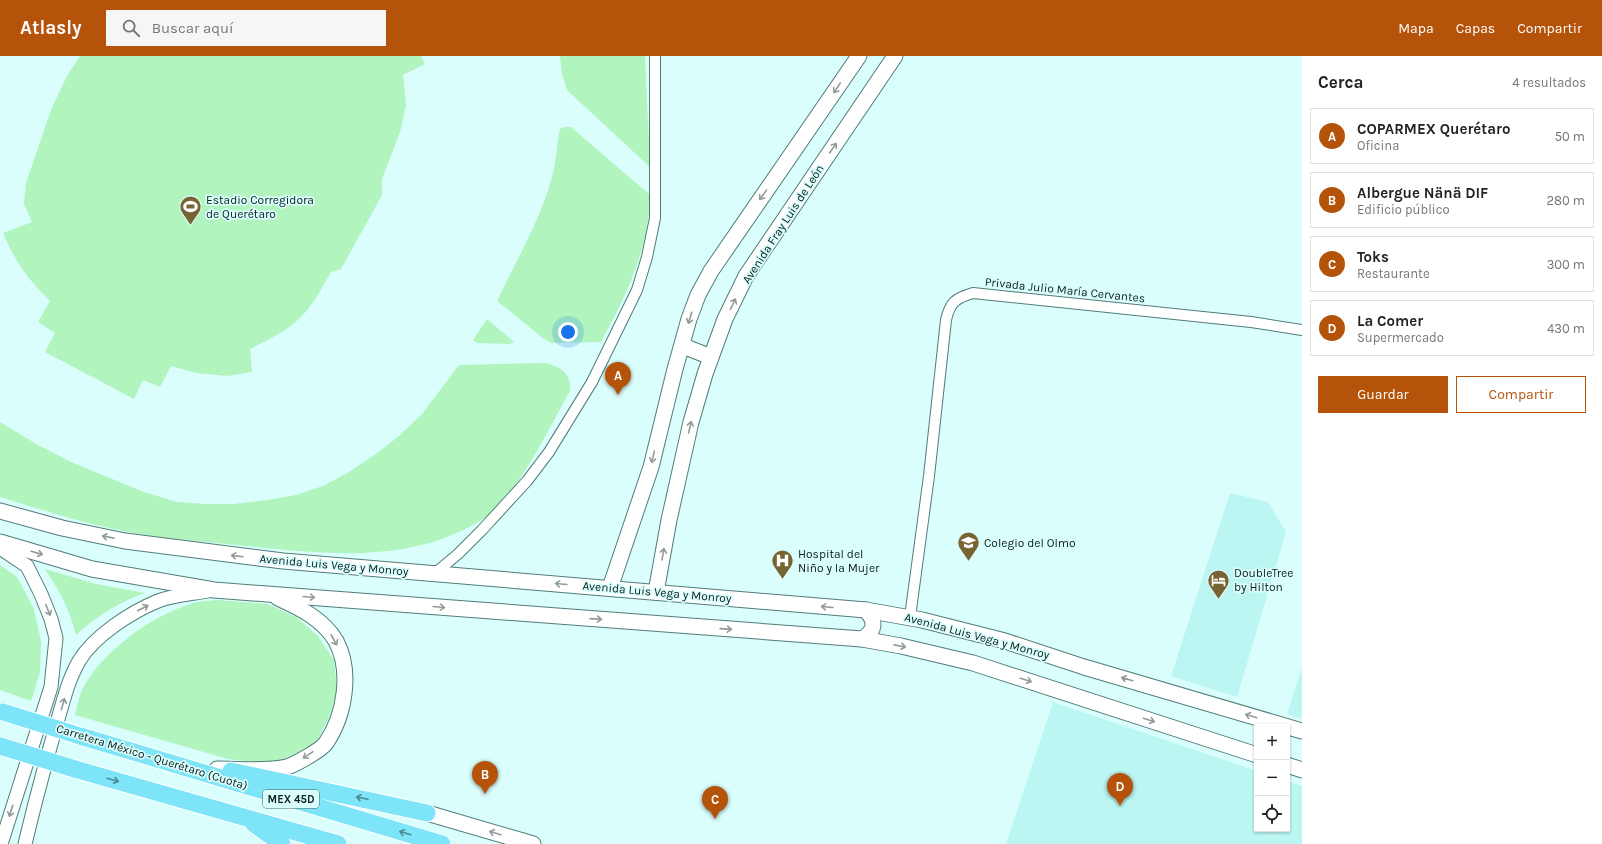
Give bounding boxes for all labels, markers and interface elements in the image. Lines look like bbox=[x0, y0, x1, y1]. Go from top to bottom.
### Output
search box bbox=[106, 10, 386, 46]
text: Atlasly bbox=[20, 17, 82, 39]
icon: search bbox=[120, 17, 142, 39]
text: Buscar aquí bbox=[152, 19, 234, 37]
text: Mapa bbox=[1398, 20, 1434, 37]
text: Capas bbox=[1456, 20, 1495, 37]
text: Compartir bbox=[1517, 20, 1582, 37]
text: Cerca bbox=[1318, 72, 1363, 92]
text: 4 resultados bbox=[1512, 75, 1586, 90]
one-way arrow bbox=[833, 82, 841, 93]
text: COPARMEX Querétaro bbox=[1357, 120, 1510, 138]
text: A bbox=[1328, 129, 1336, 144]
text: 50 m bbox=[1555, 129, 1585, 144]
text: Oficina bbox=[1357, 138, 1399, 153]
one-way arrow bbox=[829, 142, 837, 153]
street label: Avenida Fray Luis de León bbox=[739, 162, 827, 286]
text: Albergue Nänä DIF bbox=[1357, 184, 1488, 202]
one-way arrow bbox=[759, 189, 768, 200]
place label: Estadio Corregidora de Querétaro bbox=[206, 193, 314, 221]
text: B bbox=[1328, 193, 1336, 208]
text: 280 m bbox=[1547, 193, 1585, 208]
sports icon: Estadio Corregidora de Querétaro bbox=[178, 194, 204, 227]
text: Edificio público bbox=[1357, 202, 1450, 217]
text: Toks bbox=[1357, 248, 1389, 266]
text: C bbox=[1328, 257, 1336, 272]
text: 300 m bbox=[1547, 257, 1585, 272]
text: Restaurante bbox=[1357, 266, 1430, 281]
street label: Privada Julio María Cervantes bbox=[984, 275, 1146, 305]
one-way arrow bbox=[729, 298, 737, 310]
one-way arrow bbox=[686, 311, 693, 324]
text: La Comer bbox=[1357, 312, 1423, 330]
text: D bbox=[1328, 321, 1336, 336]
text: 430 m bbox=[1547, 321, 1585, 336]
your location bbox=[558, 322, 578, 342]
text: Supermercado bbox=[1357, 330, 1444, 345]
pin: A bbox=[605, 362, 631, 395]
button: Guardar bbox=[1318, 376, 1448, 413]
button: Compartir bbox=[1456, 376, 1586, 413]
one-way arrow bbox=[687, 420, 694, 433]
one-way arrow bbox=[649, 450, 656, 463]
school or university icon: Colegio del Olmo bbox=[956, 530, 982, 563]
one-way arrow bbox=[102, 533, 115, 541]
place label: Colegio del Olmo bbox=[984, 536, 1076, 550]
place label: Hospital del Niño y la Mujer bbox=[798, 547, 880, 575]
one-way arrow bbox=[659, 548, 667, 561]
hospital icon: Hospital del Niño y la Mujer bbox=[770, 548, 796, 581]
one-way arrow bbox=[31, 550, 44, 557]
one-way arrow bbox=[231, 552, 244, 560]
street label: Avenida Luis Vega y Monroy bbox=[259, 552, 409, 579]
place label: DoubleTree by Hilton bbox=[1234, 566, 1293, 594]
hotel icon: DoubleTree by Hilton bbox=[1205, 567, 1231, 600]
street label: Avenida Luis Vega y Monroy bbox=[582, 579, 732, 606]
one-way arrow bbox=[555, 581, 568, 588]
one-way arrow bbox=[302, 593, 315, 600]
one-way arrow bbox=[44, 603, 52, 615]
one-way arrow bbox=[821, 603, 834, 611]
one-way arrow bbox=[137, 604, 149, 611]
one-way arrow bbox=[432, 604, 445, 611]
street label: Avenida Luis Vega y Monroy bbox=[903, 610, 1051, 662]
one-way arrow bbox=[589, 616, 602, 623]
one-way arrow bbox=[719, 625, 732, 632]
one-way arrow bbox=[331, 634, 339, 646]
one-way arrow bbox=[894, 642, 907, 650]
one-way arrow bbox=[1120, 675, 1133, 682]
one-way arrow bbox=[1019, 677, 1032, 684]
one-way arrow bbox=[60, 697, 67, 710]
one-way arrow bbox=[1245, 712, 1258, 719]
one-way arrow bbox=[1143, 717, 1156, 724]
street label: Carretera México - Querétaro (Cuota) bbox=[55, 721, 249, 793]
map controls bbox=[1254, 724, 1290, 832]
button: + bbox=[1254, 724, 1290, 760]
one-way arrow bbox=[302, 752, 314, 760]
button: − bbox=[1254, 760, 1290, 796]
pin: B bbox=[472, 761, 498, 794]
pin: D bbox=[1107, 773, 1133, 806]
one-way arrow bbox=[106, 777, 119, 784]
pin: C bbox=[702, 786, 728, 819]
road number: MEX 45D bbox=[263, 790, 319, 808]
one-way arrow bbox=[355, 794, 368, 802]
button: locate bbox=[1254, 796, 1290, 832]
one-way arrow bbox=[7, 804, 14, 817]
one-way arrow bbox=[398, 829, 411, 836]
one-way arrow bbox=[489, 829, 502, 836]

